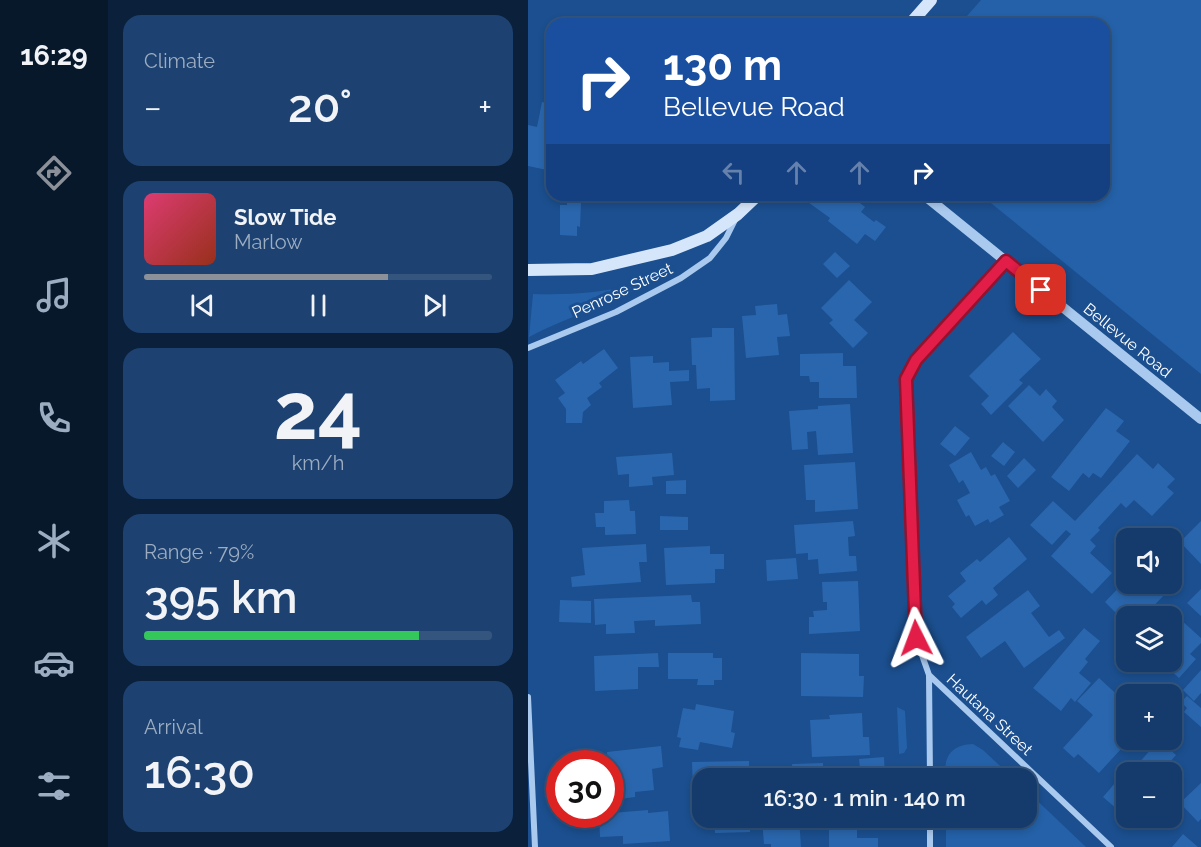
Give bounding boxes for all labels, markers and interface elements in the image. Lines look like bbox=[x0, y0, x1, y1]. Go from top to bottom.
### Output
text: 16:29 bbox=[20, 40, 88, 71]
text: 130 m bbox=[663, 41, 782, 90]
icon: right bbox=[564, 42, 642, 120]
text: Climate bbox=[144, 49, 215, 73]
text: 20° bbox=[288, 80, 352, 133]
text: − bbox=[144, 88, 162, 127]
text: + bbox=[478, 88, 492, 127]
text: Bellevue Road bbox=[663, 91, 845, 122]
icon: directions bbox=[33, 152, 75, 194]
icon: left bbox=[717, 156, 750, 189]
icon: ahead bbox=[780, 156, 813, 189]
icon: ahead bbox=[843, 156, 876, 189]
icon: right bbox=[906, 156, 939, 189]
text: Slow Tide bbox=[234, 204, 336, 230]
text: Marlow bbox=[234, 230, 303, 254]
street label: Penrose Street bbox=[569, 259, 676, 322]
pin bbox=[1015, 264, 1066, 315]
icon: arrive bbox=[1024, 273, 1057, 306]
icon: music bbox=[33, 274, 75, 316]
icon: previous bbox=[186, 289, 219, 322]
icon: pause bbox=[302, 289, 335, 322]
icon: next bbox=[418, 289, 451, 322]
street label: Bellevue Road bbox=[1080, 299, 1176, 382]
text: 24 bbox=[274, 366, 362, 457]
icon: phone bbox=[33, 397, 75, 439]
text: km/h bbox=[292, 451, 344, 475]
icon: climate bbox=[33, 520, 75, 562]
map controls bbox=[1116, 528, 1182, 828]
button: sound bbox=[1116, 528, 1182, 594]
text: Range · 79% bbox=[144, 540, 254, 564]
text: 395 km bbox=[144, 571, 298, 624]
position arrow bbox=[884, 606, 948, 670]
button: layers bbox=[1116, 606, 1182, 672]
icon: car bbox=[33, 642, 75, 684]
street label: Hautana Street bbox=[943, 670, 1037, 759]
button: + bbox=[1116, 684, 1182, 750]
text: Arrival bbox=[144, 715, 203, 739]
text: 16:30 bbox=[144, 746, 255, 799]
speed limit sign: 30 bbox=[546, 750, 624, 828]
button: − bbox=[1116, 762, 1182, 828]
icon: filters bbox=[33, 765, 75, 807]
text: 16:30 · 1 min · 140 m bbox=[763, 785, 966, 811]

